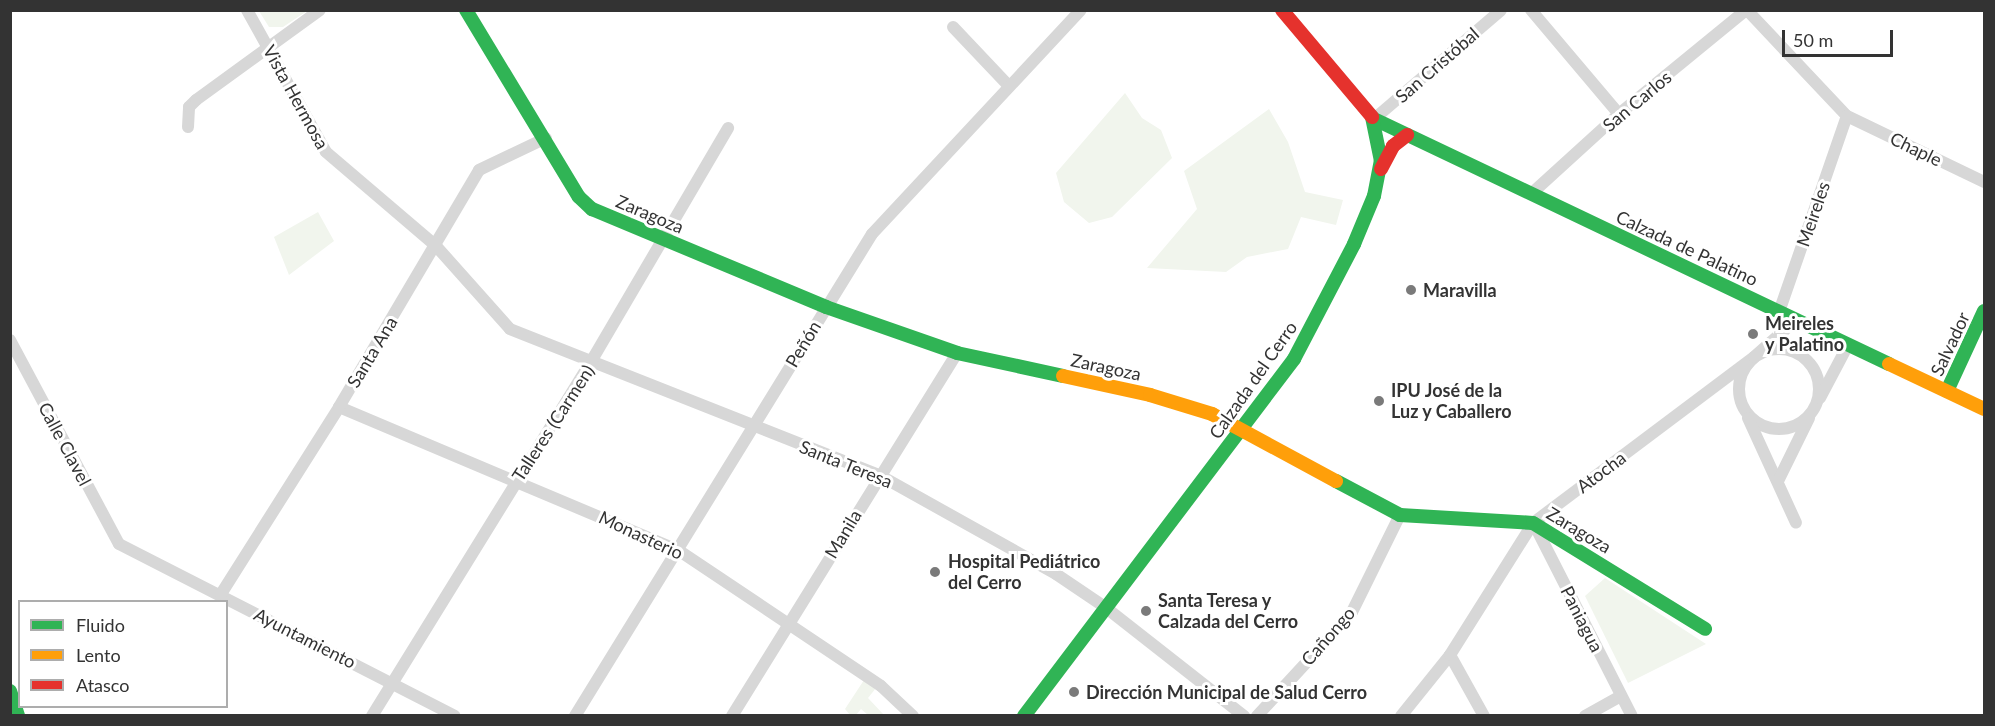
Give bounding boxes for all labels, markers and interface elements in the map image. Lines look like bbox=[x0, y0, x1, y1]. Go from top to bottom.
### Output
scale bar bbox=[1785, 18, 1896, 56]
street label: San Cristóbal bbox=[1391, 23, 1483, 107]
text: 50 m bbox=[1793, 29, 1833, 51]
street label: Vista Hermosa bbox=[259, 41, 333, 153]
street label: San Carlos bbox=[1598, 66, 1676, 136]
street label: Chaple bbox=[1887, 127, 1945, 171]
street label: Meireles bbox=[1792, 179, 1834, 249]
street label: Zaragoza bbox=[613, 190, 687, 238]
street label: Calzada de Palatino bbox=[1613, 206, 1761, 290]
place label: Maravilla bbox=[1423, 279, 1497, 301]
marker: Maravilla bbox=[1404, 283, 1418, 297]
street label: Salvador bbox=[1926, 309, 1974, 379]
street label: Santa Ana bbox=[342, 312, 402, 392]
place label: Meireles y Palatino bbox=[1765, 313, 1844, 356]
street label: Peñón bbox=[781, 317, 825, 371]
street label: Calzada del Cerro bbox=[1204, 317, 1302, 443]
marker: Meireles y Palatino bbox=[1746, 327, 1760, 341]
street label: Zaragoza bbox=[1069, 349, 1143, 385]
street label: Talleres (Carmen) bbox=[507, 361, 599, 485]
place label: IPU José de la Luz y Caballero bbox=[1391, 380, 1512, 422]
marker: IPU José de la Luz y Caballero bbox=[1372, 394, 1386, 408]
street label: Calle Clavel bbox=[34, 399, 96, 489]
street label: Santa Teresa bbox=[796, 435, 896, 493]
street label: Atocha bbox=[1572, 447, 1630, 497]
street label: Zaragoza bbox=[1543, 502, 1615, 558]
street label: Monasterio bbox=[595, 506, 687, 564]
street label: Manila bbox=[820, 506, 866, 562]
place label: Hospital Pediátrico del Cerro bbox=[948, 551, 1100, 594]
marker: Hospital Pediátrico del Cerro bbox=[926, 563, 944, 581]
street label: Paniagua bbox=[1556, 582, 1608, 656]
place label: Santa Teresa y Calzada del Cerro bbox=[1158, 590, 1298, 632]
legend bbox=[18, 600, 228, 708]
street label: Cañongo bbox=[1297, 602, 1359, 670]
street label: Ayuntamiento bbox=[251, 603, 359, 673]
marker: Santa Teresa y Calzada del Cerro bbox=[1139, 604, 1153, 618]
text: Fluido bbox=[76, 614, 125, 636]
text: Lento bbox=[76, 644, 121, 666]
text: Atasco bbox=[76, 674, 129, 696]
place label: Dirección Municipal de Salud Cerro bbox=[1086, 681, 1367, 703]
marker: Dirección Municipal de Salud Cerro bbox=[1067, 685, 1081, 699]

